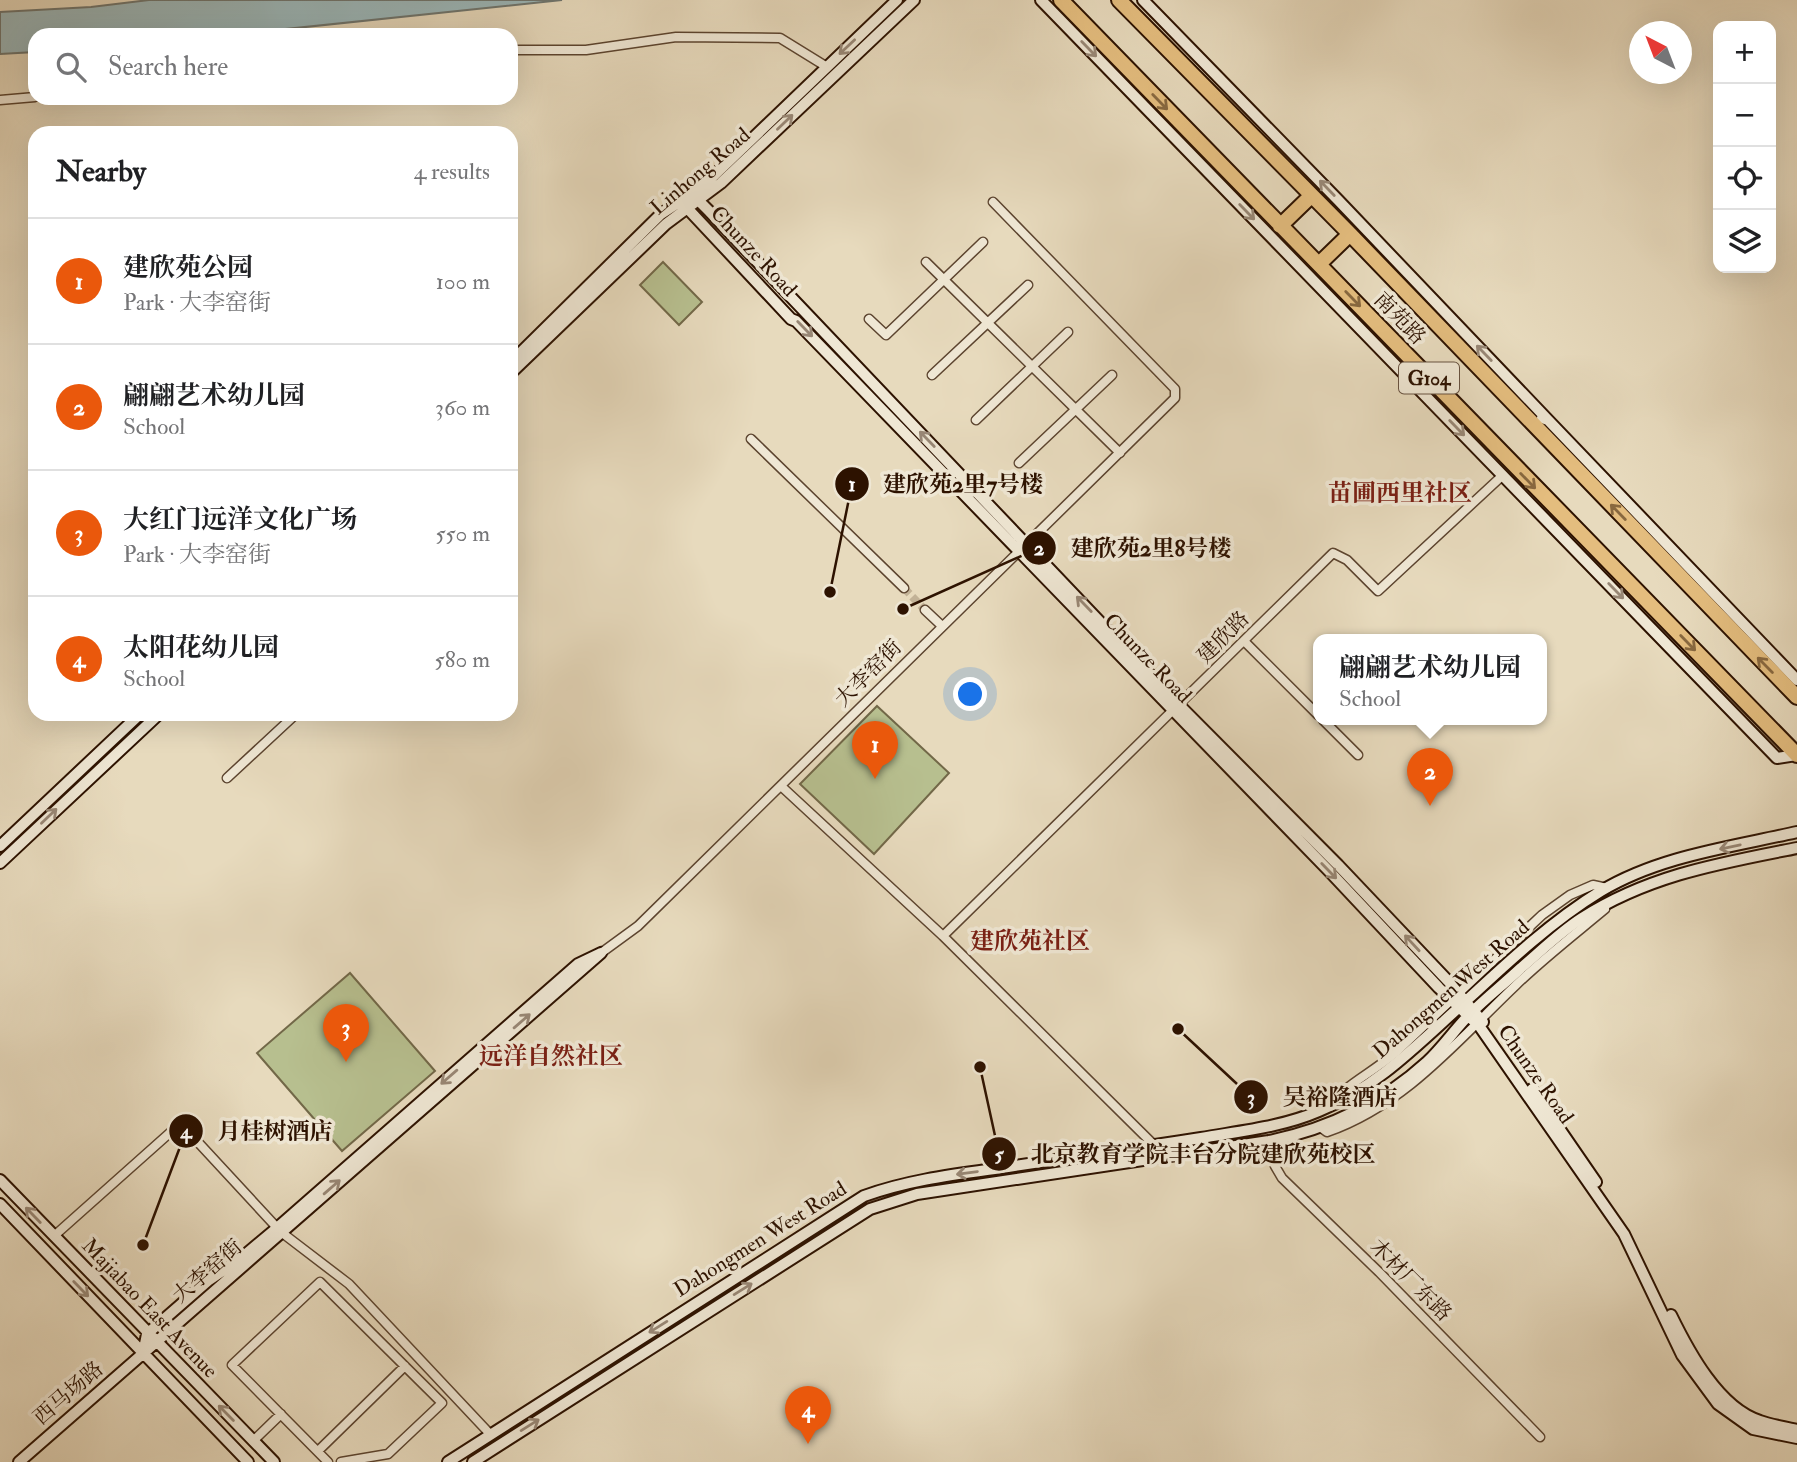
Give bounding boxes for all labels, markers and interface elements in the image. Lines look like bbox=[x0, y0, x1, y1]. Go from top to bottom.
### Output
north arrow bbox=[1629, 21, 1692, 84]
map controls bbox=[1713, 21, 1776, 273]
button: + bbox=[1713, 21, 1776, 84]
search box bbox=[28, 28, 518, 105]
one-way arrow bbox=[839, 39, 856, 56]
one-way arrow bbox=[1080, 40, 1097, 57]
icon: search bbox=[52, 48, 90, 86]
text: Search here bbox=[108, 51, 228, 83]
button: − bbox=[1713, 84, 1776, 147]
one-way arrow bbox=[1151, 93, 1168, 110]
one-way arrow bbox=[776, 114, 793, 131]
street label: Linhong Road bbox=[645, 121, 756, 221]
button: locate bbox=[1713, 147, 1776, 210]
text: Nearby bbox=[56, 153, 146, 190]
text: 4 results bbox=[414, 157, 490, 186]
one-way arrow bbox=[1319, 180, 1336, 197]
street label: Chunze Road bbox=[704, 200, 803, 303]
one-way arrow bbox=[1238, 203, 1255, 220]
button: layers bbox=[1713, 210, 1776, 273]
text: 建欣苑公园 bbox=[123, 252, 253, 284]
text: 1 bbox=[75, 267, 83, 296]
text: 100 m bbox=[436, 267, 490, 296]
street label: 南苑路 bbox=[1368, 286, 1431, 350]
text: Park · 大李窑街 bbox=[123, 288, 271, 317]
one-way arrow bbox=[1344, 291, 1361, 308]
one-way arrow bbox=[796, 320, 813, 337]
one-way arrow bbox=[1476, 345, 1493, 362]
road number: G104 bbox=[1399, 362, 1459, 394]
text: 翩翩艺术幼儿园 bbox=[123, 380, 305, 412]
text: 2 bbox=[73, 393, 85, 422]
text: 360 m bbox=[435, 393, 490, 422]
text: School bbox=[123, 412, 185, 441]
one-way arrow bbox=[1448, 419, 1465, 436]
one-way arrow bbox=[918, 431, 935, 448]
callout: 建欣苑2里7号楼 bbox=[834, 462, 1057, 506]
text: 建欣苑2里7号楼 bbox=[883, 470, 1043, 499]
text: 1 bbox=[848, 471, 856, 498]
one-way arrow bbox=[1520, 472, 1537, 489]
district label: 苗圃西里社区 bbox=[1328, 478, 1472, 509]
text: 大红门远洋文化广场 bbox=[123, 504, 357, 536]
one-way arrow bbox=[1609, 504, 1626, 521]
text: 3 bbox=[75, 519, 83, 548]
text: 550 m bbox=[436, 519, 490, 548]
callout: 建欣苑2里8号楼 bbox=[1022, 526, 1245, 570]
text: 建欣苑2里8号楼 bbox=[1071, 534, 1231, 563]
text: 2 bbox=[1034, 535, 1045, 562]
text: Park · 大李窑街 bbox=[123, 540, 271, 569]
one-way arrow bbox=[1607, 582, 1624, 599]
one-way arrow bbox=[1075, 596, 1092, 613]
street label: 建欣路 bbox=[1192, 606, 1255, 669]
street label: Chunze Road bbox=[1098, 608, 1198, 710]
text: 太阳花幼儿园 bbox=[123, 632, 279, 664]
street label: 大李窑街 bbox=[829, 634, 908, 713]
popup bbox=[1313, 634, 1547, 725]
one-way arrow bbox=[1679, 634, 1696, 651]
text: 4 bbox=[73, 645, 85, 674]
text: 580 m bbox=[435, 645, 490, 674]
text: 翩翩艺术幼儿园 bbox=[1339, 652, 1521, 684]
one-way arrow bbox=[1756, 656, 1773, 673]
text: School bbox=[123, 664, 185, 693]
your location bbox=[953, 677, 987, 711]
text: School bbox=[1339, 684, 1401, 713]
pin: 1 bbox=[852, 721, 898, 779]
pin: 2 bbox=[1407, 748, 1453, 806]
one-way arrow bbox=[41, 808, 58, 825]
one-way arrow bbox=[1719, 841, 1742, 854]
one-way arrow bbox=[1321, 862, 1338, 879]
street label: Dahongmen West Road bbox=[1367, 914, 1536, 1065]
district label: 建欣苑社区 bbox=[970, 926, 1090, 957]
one-way arrow bbox=[1404, 935, 1421, 952]
pin: 3 bbox=[323, 1004, 369, 1062]
one-way arrow bbox=[513, 1014, 531, 1030]
street label: Chunze Road bbox=[1491, 1019, 1580, 1130]
district label: 远洋自然社区 bbox=[479, 1041, 623, 1072]
one-way arrow bbox=[440, 1069, 458, 1085]
callout: 吴裕隆酒店 bbox=[1233, 1075, 1411, 1119]
text: 吴裕隆酒店 bbox=[1283, 1083, 1398, 1112]
text: 3 bbox=[1247, 1084, 1255, 1111]
callout: 月桂树酒店 bbox=[169, 1109, 347, 1153]
text: 月桂树酒店 bbox=[218, 1117, 333, 1146]
text: 4 bbox=[179, 1118, 193, 1145]
callout: 北京教育学院丰台分院建欣苑校区 bbox=[981, 1132, 1389, 1176]
text: 北京教育学院丰台分院建欣苑校区 bbox=[1031, 1140, 1376, 1169]
text: 5 bbox=[994, 1141, 1004, 1168]
one-way arrow bbox=[956, 1167, 979, 1180]
street label: Dahongmen West Road bbox=[669, 1175, 852, 1304]
one-way arrow bbox=[323, 1179, 341, 1195]
one-way arrow bbox=[25, 1207, 42, 1224]
street label: Majiabao East Avenue bbox=[76, 1233, 224, 1384]
street label: 大李窑街 bbox=[167, 1234, 248, 1309]
street label: 木材厂东路 bbox=[1364, 1234, 1457, 1327]
one-way arrow bbox=[73, 1280, 89, 1298]
one-way arrow bbox=[733, 1282, 752, 1297]
one-way arrow bbox=[649, 1320, 669, 1334]
street label: 西马场路 bbox=[28, 1356, 109, 1431]
pin: 4 bbox=[785, 1386, 831, 1444]
one-way arrow bbox=[217, 1405, 234, 1422]
one-way arrow bbox=[520, 1417, 540, 1431]

